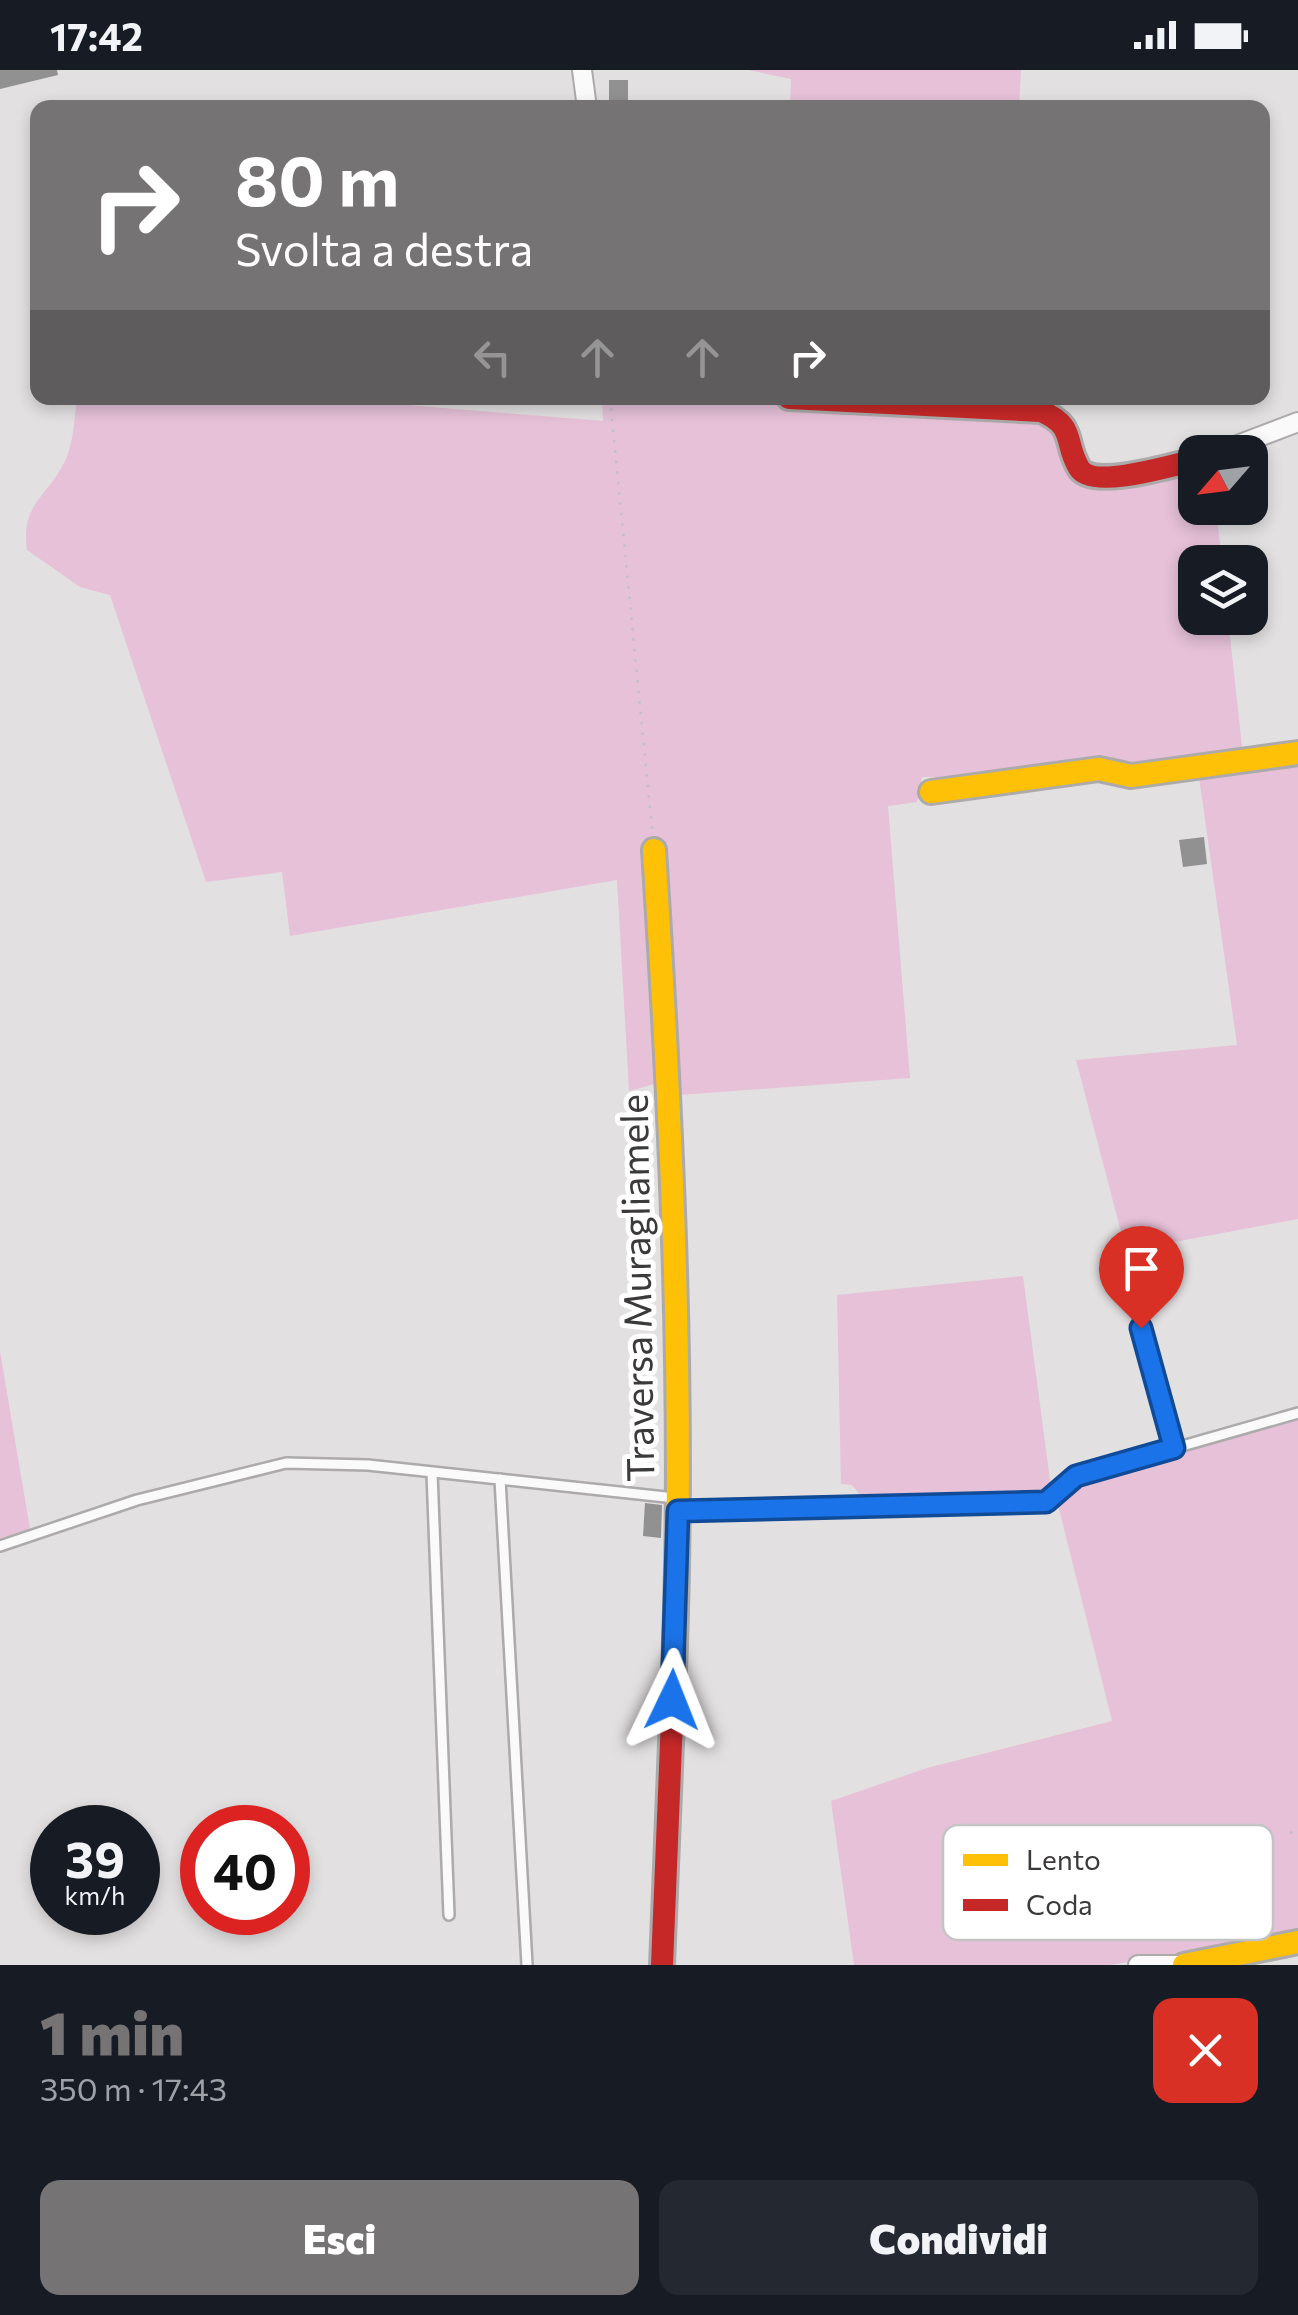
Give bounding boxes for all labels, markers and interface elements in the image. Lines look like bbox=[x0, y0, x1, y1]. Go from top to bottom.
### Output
text: 17:42 bbox=[50, 12, 143, 59]
text: 80 m bbox=[235, 135, 399, 220]
icon: right bbox=[70, 140, 200, 270]
text: Svolta a destra bbox=[235, 220, 533, 275]
icon: left bbox=[465, 330, 520, 385]
icon: ahead bbox=[570, 330, 625, 385]
icon: ahead bbox=[675, 330, 730, 385]
icon: right bbox=[780, 330, 835, 385]
north arrow bbox=[1178, 435, 1268, 525]
map controls bbox=[1178, 435, 1268, 635]
button: layers bbox=[1178, 545, 1268, 635]
street label: Traversa Muragliamele bbox=[609, 1094, 662, 1483]
pin bbox=[1099, 1226, 1184, 1329]
icon: arrive bbox=[1114, 1241, 1169, 1296]
position arrow bbox=[620, 1648, 724, 1752]
speed limit sign: 40 bbox=[180, 1805, 310, 1935]
legend bbox=[943, 1825, 1273, 1940]
text: 39 bbox=[65, 1827, 125, 1888]
text: Lento bbox=[1026, 1842, 1101, 1876]
text: km/h bbox=[65, 1880, 125, 1910]
text: Coda bbox=[1026, 1887, 1093, 1921]
text: 1 min bbox=[40, 1994, 184, 2067]
button: close bbox=[1153, 1998, 1258, 2103]
text: 350 m · 17:43 bbox=[40, 2068, 227, 2108]
button: Esci bbox=[40, 2180, 639, 2295]
button: Condividi bbox=[659, 2180, 1258, 2295]

